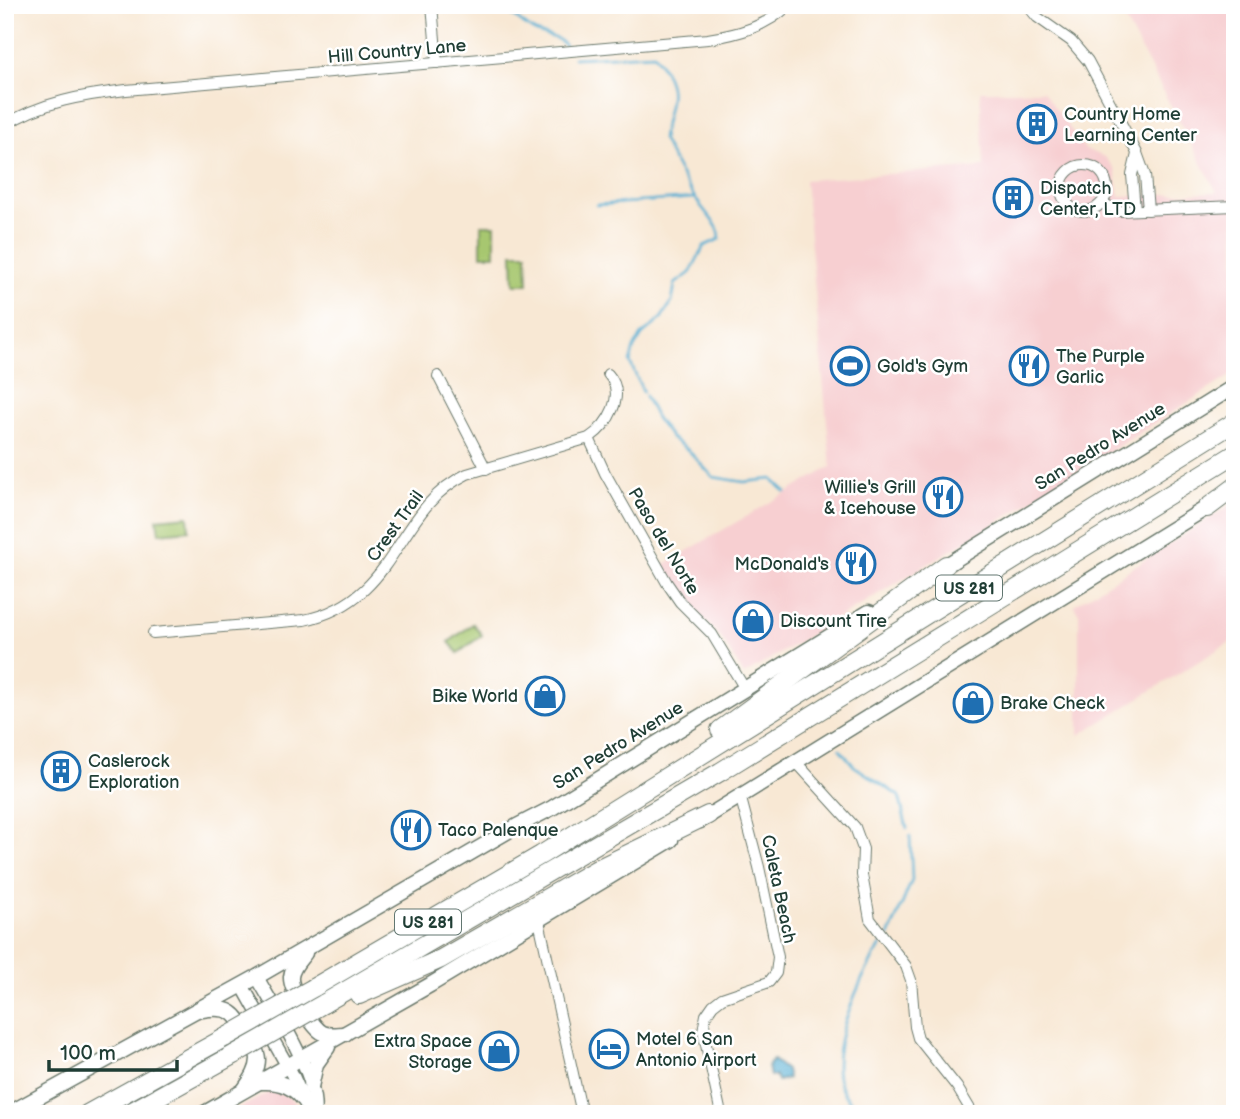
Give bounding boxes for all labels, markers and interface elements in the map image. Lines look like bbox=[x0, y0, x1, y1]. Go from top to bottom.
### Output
street label: Hill Country Lane bbox=[327, 35, 467, 68]
building icon: Country Home Learning Center bbox=[1016, 103, 1058, 145]
place label: Country Home Learning Center bbox=[1064, 104, 1197, 146]
building icon: Dispatch Center, LTD bbox=[992, 177, 1034, 219]
place label: Dispatch Center, LTD bbox=[1040, 178, 1136, 220]
sports icon: Gold's Gym bbox=[829, 345, 871, 387]
restaurant icon: The Purple Garlic bbox=[1008, 345, 1050, 387]
place label: The Purple Garlic bbox=[1056, 346, 1145, 388]
place label: Gold's Gym bbox=[877, 356, 968, 377]
street label: San Pedro Avenue bbox=[1031, 398, 1169, 495]
restaurant icon: Willie's Grill & Icehouse bbox=[922, 476, 964, 518]
place label: Willie's Grill & Icehouse bbox=[824, 477, 916, 519]
street label: Paso del Norte bbox=[623, 484, 704, 599]
street label: Crest Trail bbox=[363, 487, 428, 566]
restaurant icon: McDonald's bbox=[835, 543, 877, 585]
place label: McDonald's bbox=[735, 554, 829, 575]
road number: US 281 bbox=[936, 576, 1002, 600]
shop icon: Discount Tire bbox=[732, 600, 774, 642]
place label: Discount Tire bbox=[780, 611, 887, 632]
shop icon: Bike World bbox=[524, 675, 566, 717]
shop icon: Brake Check bbox=[952, 682, 994, 724]
place label: Bike World bbox=[432, 686, 518, 707]
place label: Brake Check bbox=[1000, 693, 1105, 714]
street label: San Pedro Avenue bbox=[549, 697, 687, 794]
building icon: Caslerock Exploration bbox=[40, 750, 82, 792]
place label: Caslerock Exploration bbox=[88, 751, 179, 793]
restaurant icon: Taco Palenque bbox=[390, 809, 432, 851]
place label: Taco Palenque bbox=[438, 820, 559, 841]
street label: Caleta Beach bbox=[757, 833, 800, 945]
road number: US 281 bbox=[395, 910, 461, 934]
scale bar bbox=[49, 1028, 177, 1072]
hotel icon: Motel 6 San Antonio Airport bbox=[588, 1028, 630, 1070]
place label: Motel 6 San Antonio Airport bbox=[636, 1029, 757, 1071]
shop icon: Extra Space Storage bbox=[478, 1030, 520, 1072]
place label: Extra Space Storage bbox=[374, 1031, 472, 1073]
text: 100 m bbox=[60, 1041, 116, 1066]

